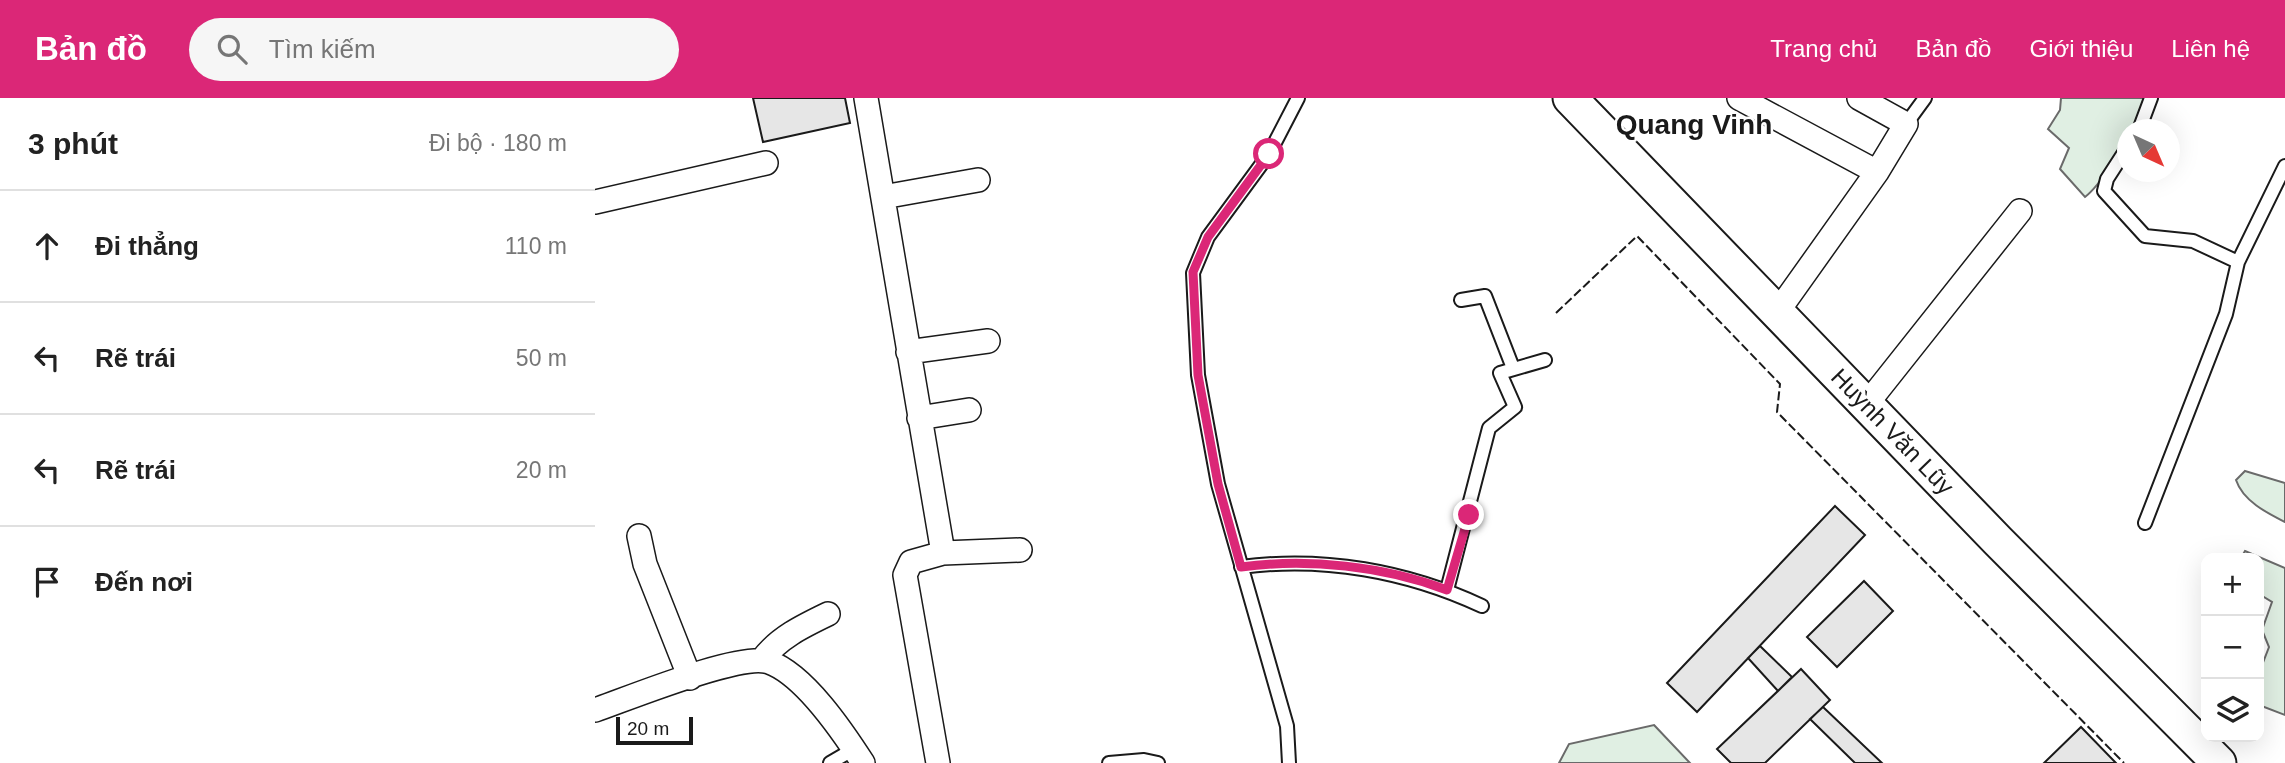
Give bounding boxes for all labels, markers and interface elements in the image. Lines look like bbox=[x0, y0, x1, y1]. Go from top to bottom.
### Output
search box bbox=[189, 18, 679, 81]
text: Bản đồ bbox=[35, 30, 147, 67]
icon: search bbox=[213, 30, 251, 68]
text: Tìm kiếm bbox=[269, 34, 376, 64]
text: Trang chủ bbox=[1770, 35, 1877, 62]
text: Bản đồ bbox=[1915, 35, 1991, 62]
text: Giới thiệu bbox=[2029, 35, 2133, 62]
text: Liên hệ bbox=[2171, 35, 2250, 62]
district label: Quang Vinh bbox=[1616, 109, 1772, 140]
north arrow bbox=[2117, 119, 2180, 182]
text: 3 phút bbox=[28, 127, 118, 160]
text: Đi bộ · 180 m bbox=[429, 130, 567, 156]
route start bbox=[1253, 138, 1284, 169]
icon: ahead bbox=[28, 227, 66, 265]
text: Đi thẳng bbox=[95, 231, 199, 261]
text: 110 m bbox=[505, 233, 567, 259]
icon: left bbox=[28, 339, 66, 377]
text: Rẽ trái bbox=[95, 343, 176, 373]
text: 50 m bbox=[516, 345, 567, 371]
street label: Huỳnh Văn Lũy bbox=[1826, 363, 1960, 500]
icon: left bbox=[28, 451, 66, 489]
text: Rẽ trái bbox=[95, 455, 176, 485]
text: 20 m bbox=[516, 457, 567, 483]
route end bbox=[1453, 499, 1484, 530]
map controls bbox=[2201, 553, 2264, 742]
button: + bbox=[2201, 553, 2264, 616]
icon: arrive bbox=[28, 563, 66, 601]
text: Đến nơi bbox=[95, 567, 193, 597]
button: − bbox=[2201, 616, 2264, 679]
button: layers bbox=[2201, 679, 2264, 742]
scale bar bbox=[616, 714, 693, 746]
text: 20 m bbox=[627, 718, 669, 739]

